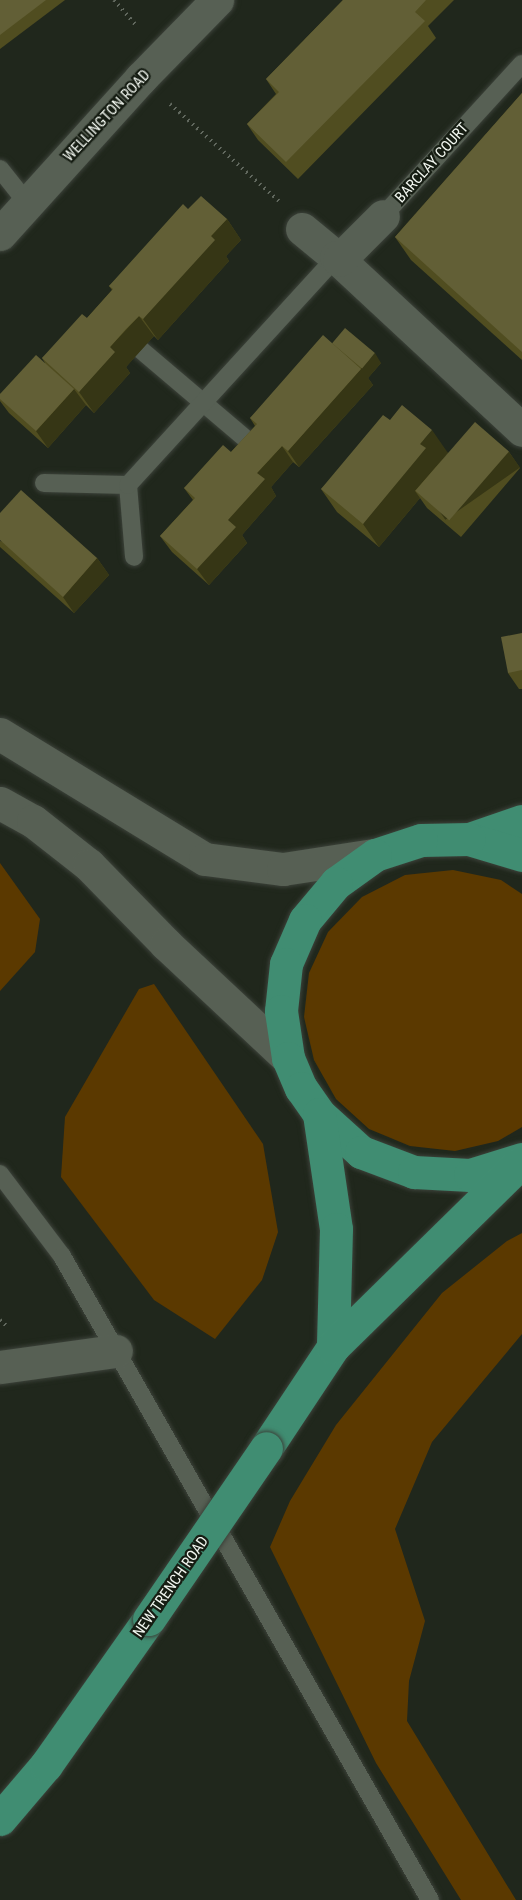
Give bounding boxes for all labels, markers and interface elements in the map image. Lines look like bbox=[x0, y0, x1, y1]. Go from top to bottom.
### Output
street label: WELLINGTON ROAD bbox=[60, 67, 154, 165]
street label: BARCLAY COURT bbox=[392, 119, 472, 207]
street label: NEW TRENCH ROAD bbox=[129, 1533, 213, 1641]

